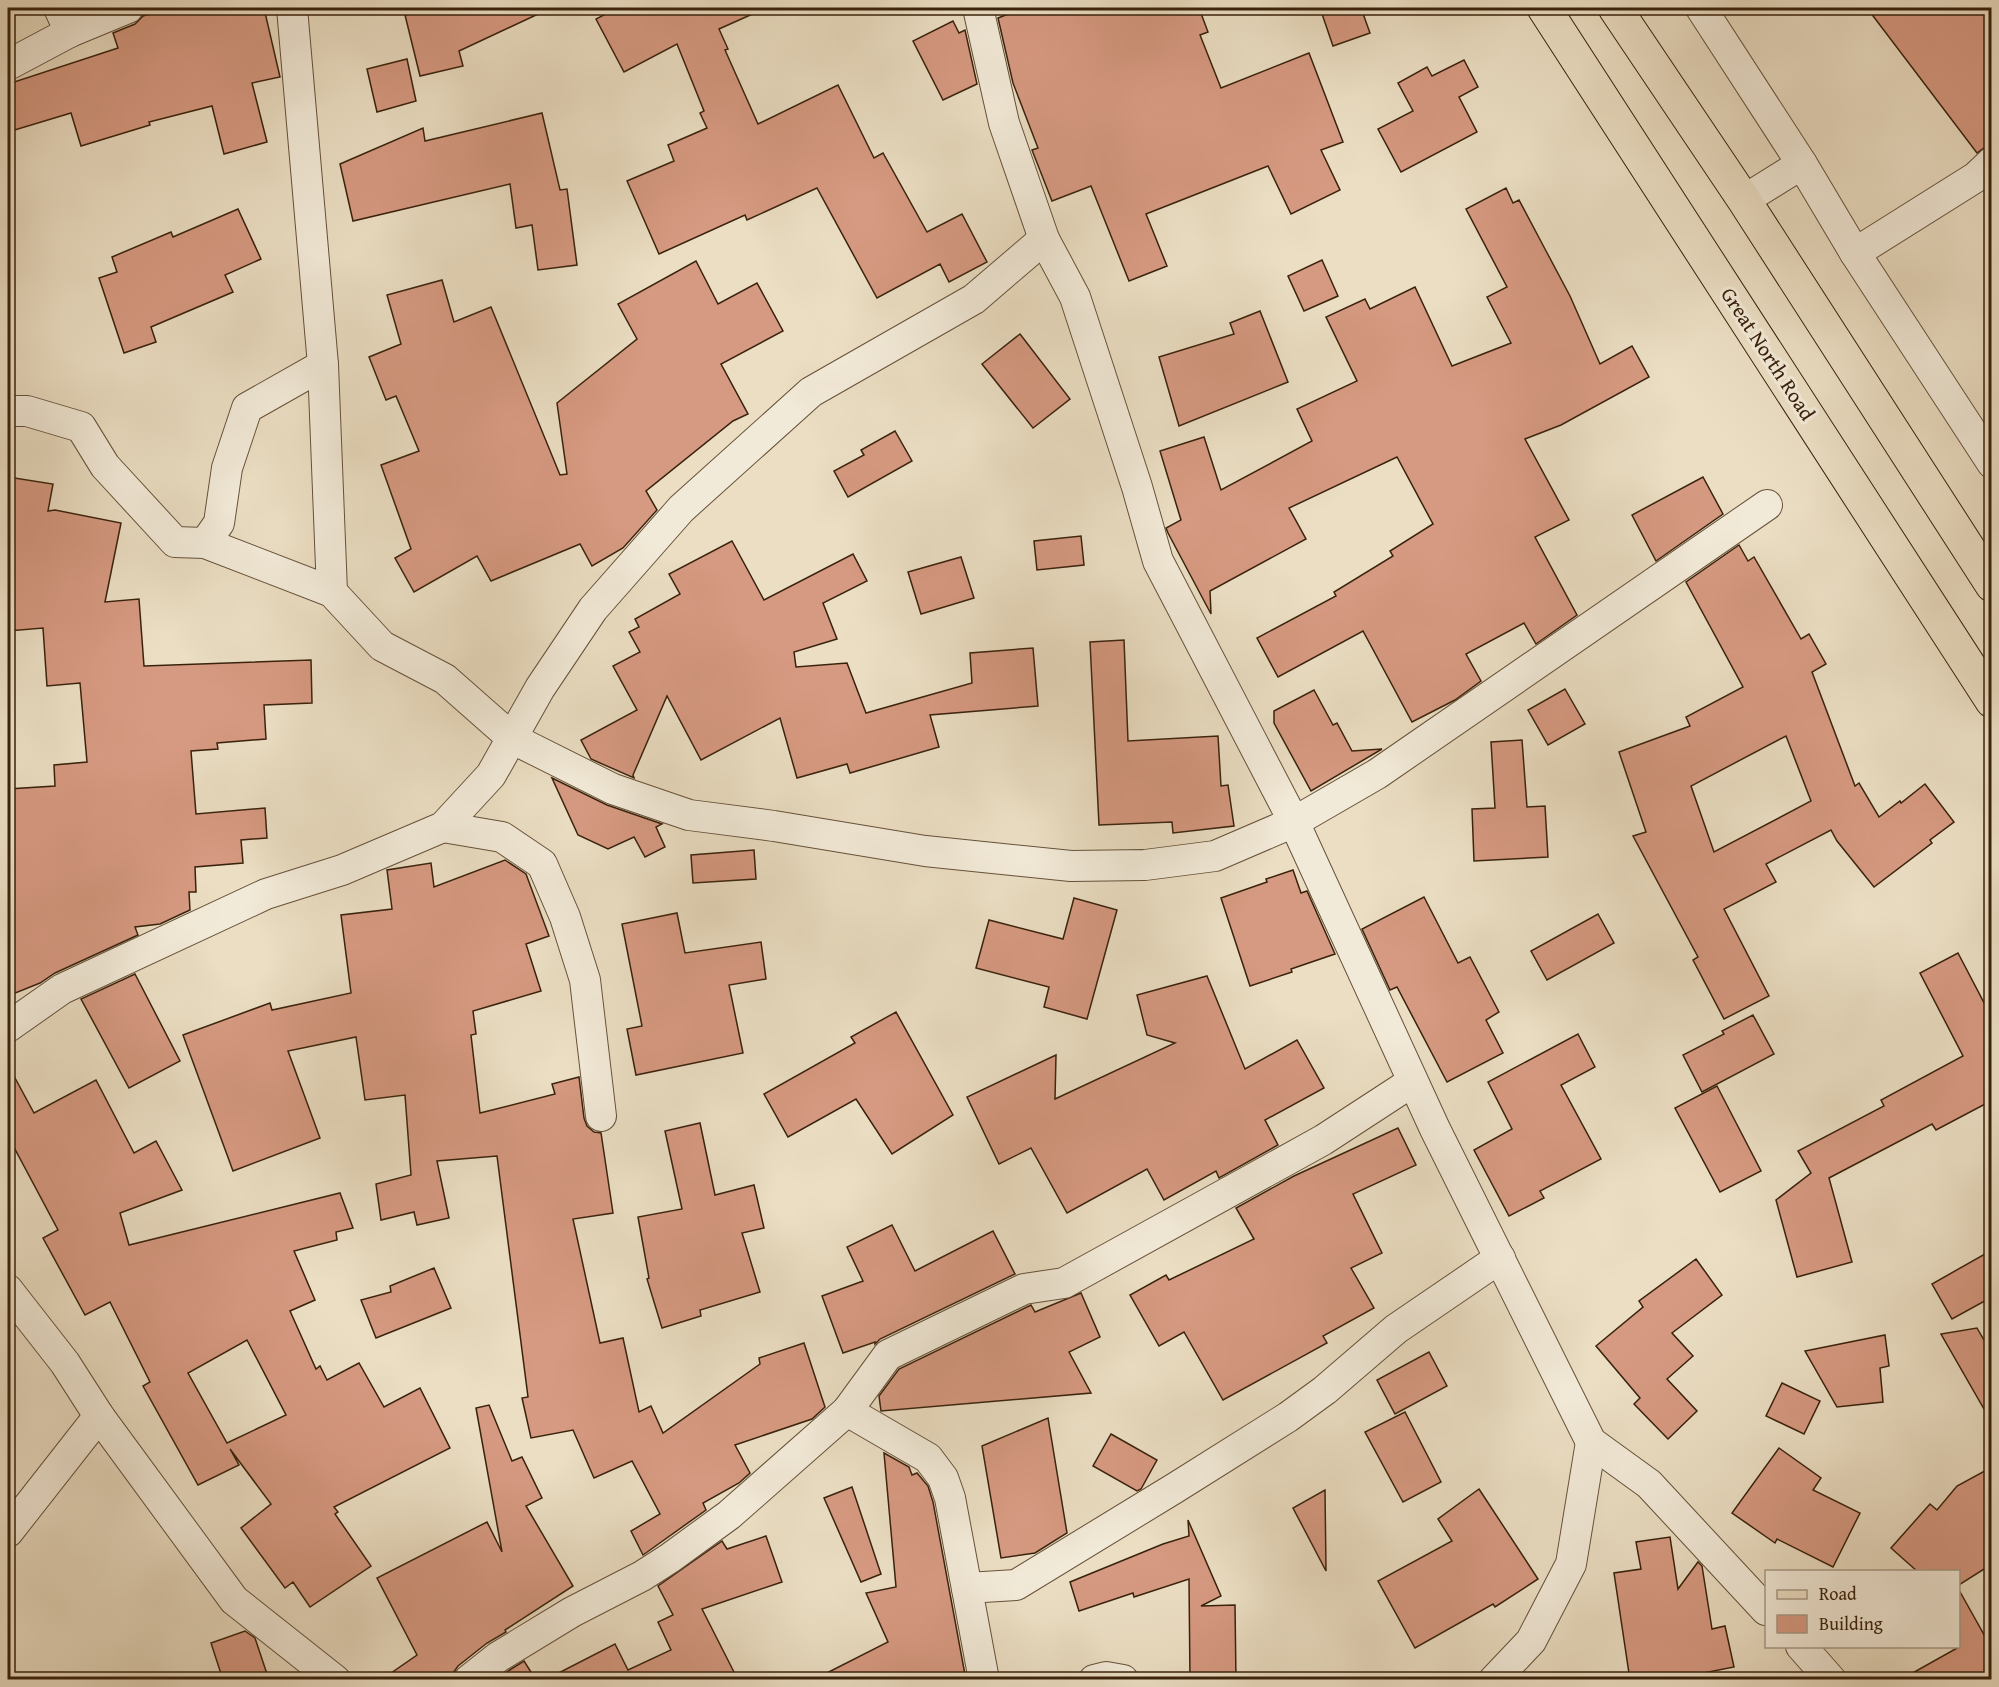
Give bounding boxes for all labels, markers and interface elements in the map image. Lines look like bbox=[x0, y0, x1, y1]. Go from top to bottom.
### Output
street label: Great North Road bbox=[1714, 281, 1824, 427]
legend bbox=[1765, 1570, 1960, 1648]
text: Road bbox=[1819, 1580, 1857, 1607]
text: Building bbox=[1819, 1610, 1883, 1637]

